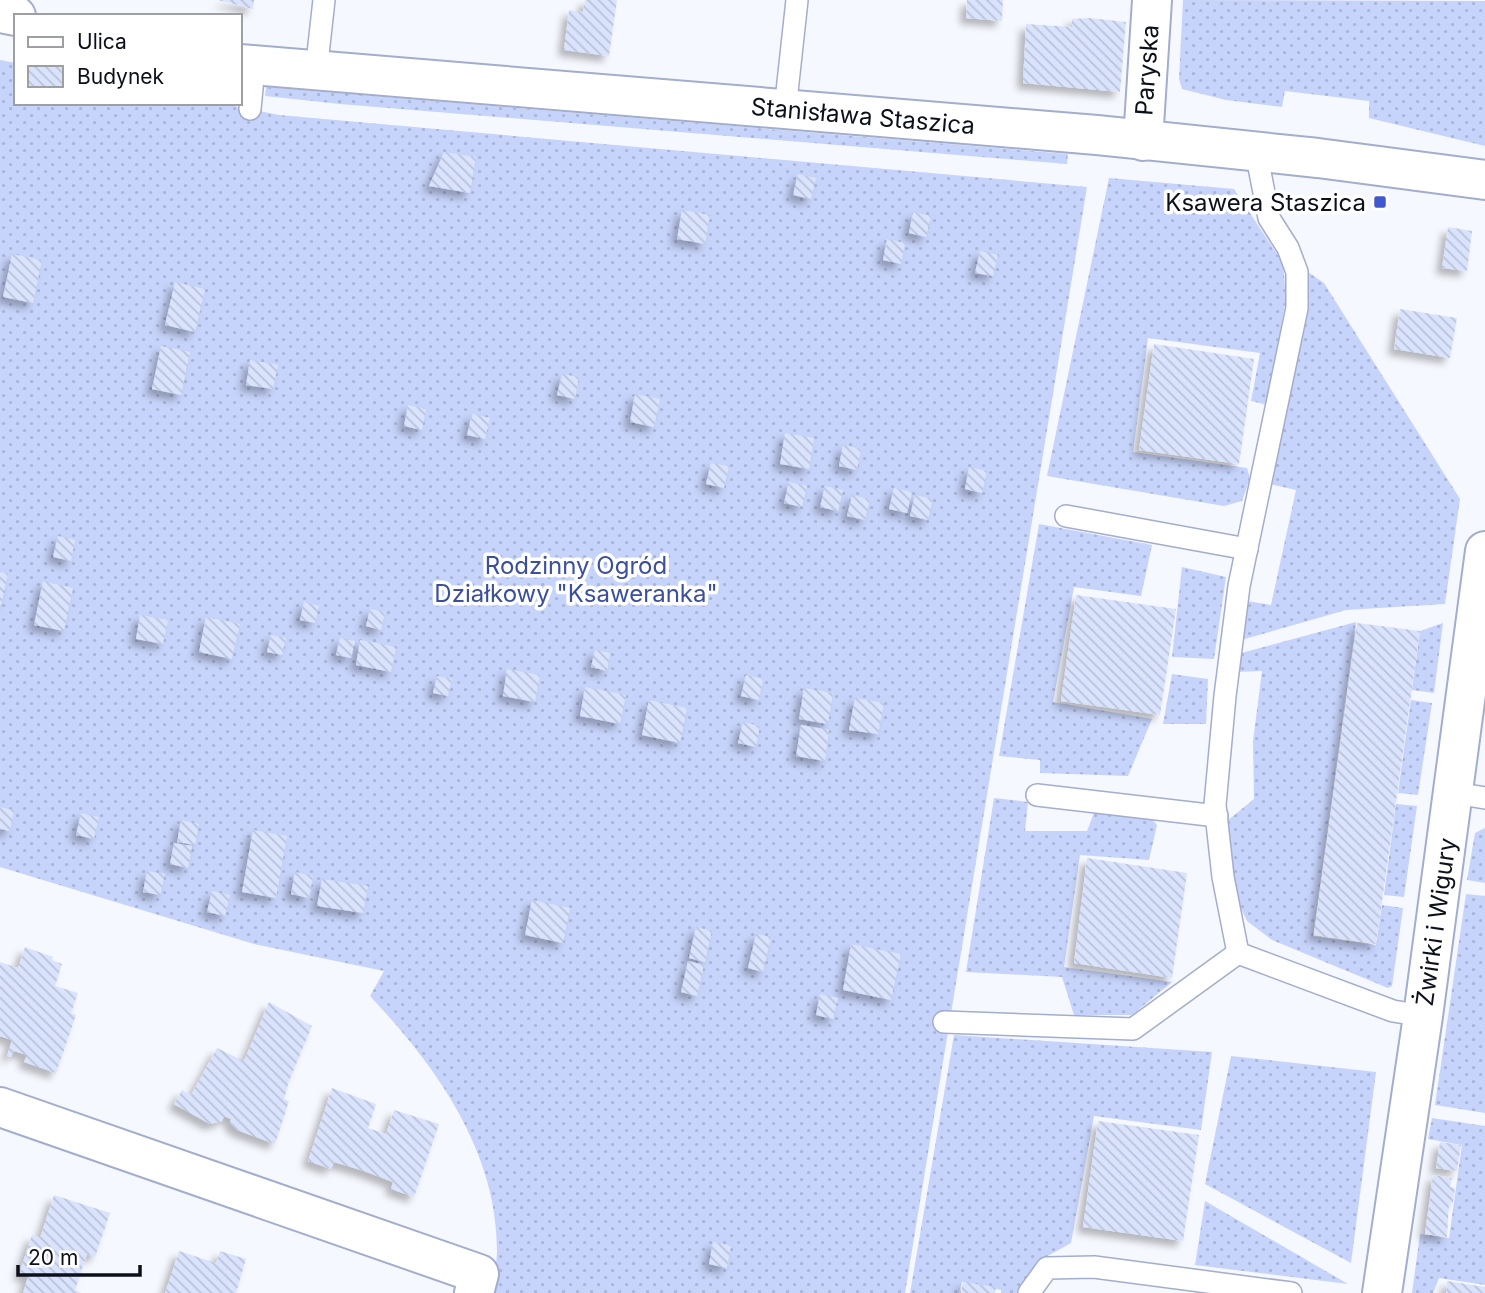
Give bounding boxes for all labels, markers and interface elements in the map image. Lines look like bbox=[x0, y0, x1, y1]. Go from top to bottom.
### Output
legend bbox=[14, 14, 242, 105]
street label: Paryska bbox=[1129, 24, 1165, 116]
text: Ulica bbox=[77, 29, 127, 54]
text: Budynek bbox=[77, 64, 165, 89]
street label: Stanisława Staszica bbox=[750, 92, 976, 140]
place label: Ksawera Staszica bbox=[1165, 188, 1366, 217]
marker: Ksawera Staszica bbox=[1372, 194, 1388, 210]
park label: Rodzinny Ogród Działkowy "Ksaweranka" bbox=[434, 551, 718, 608]
street label: Żwirki i Wigury bbox=[1410, 836, 1462, 1008]
scale bar bbox=[18, 1234, 140, 1278]
text: 20 m bbox=[28, 1245, 78, 1270]

